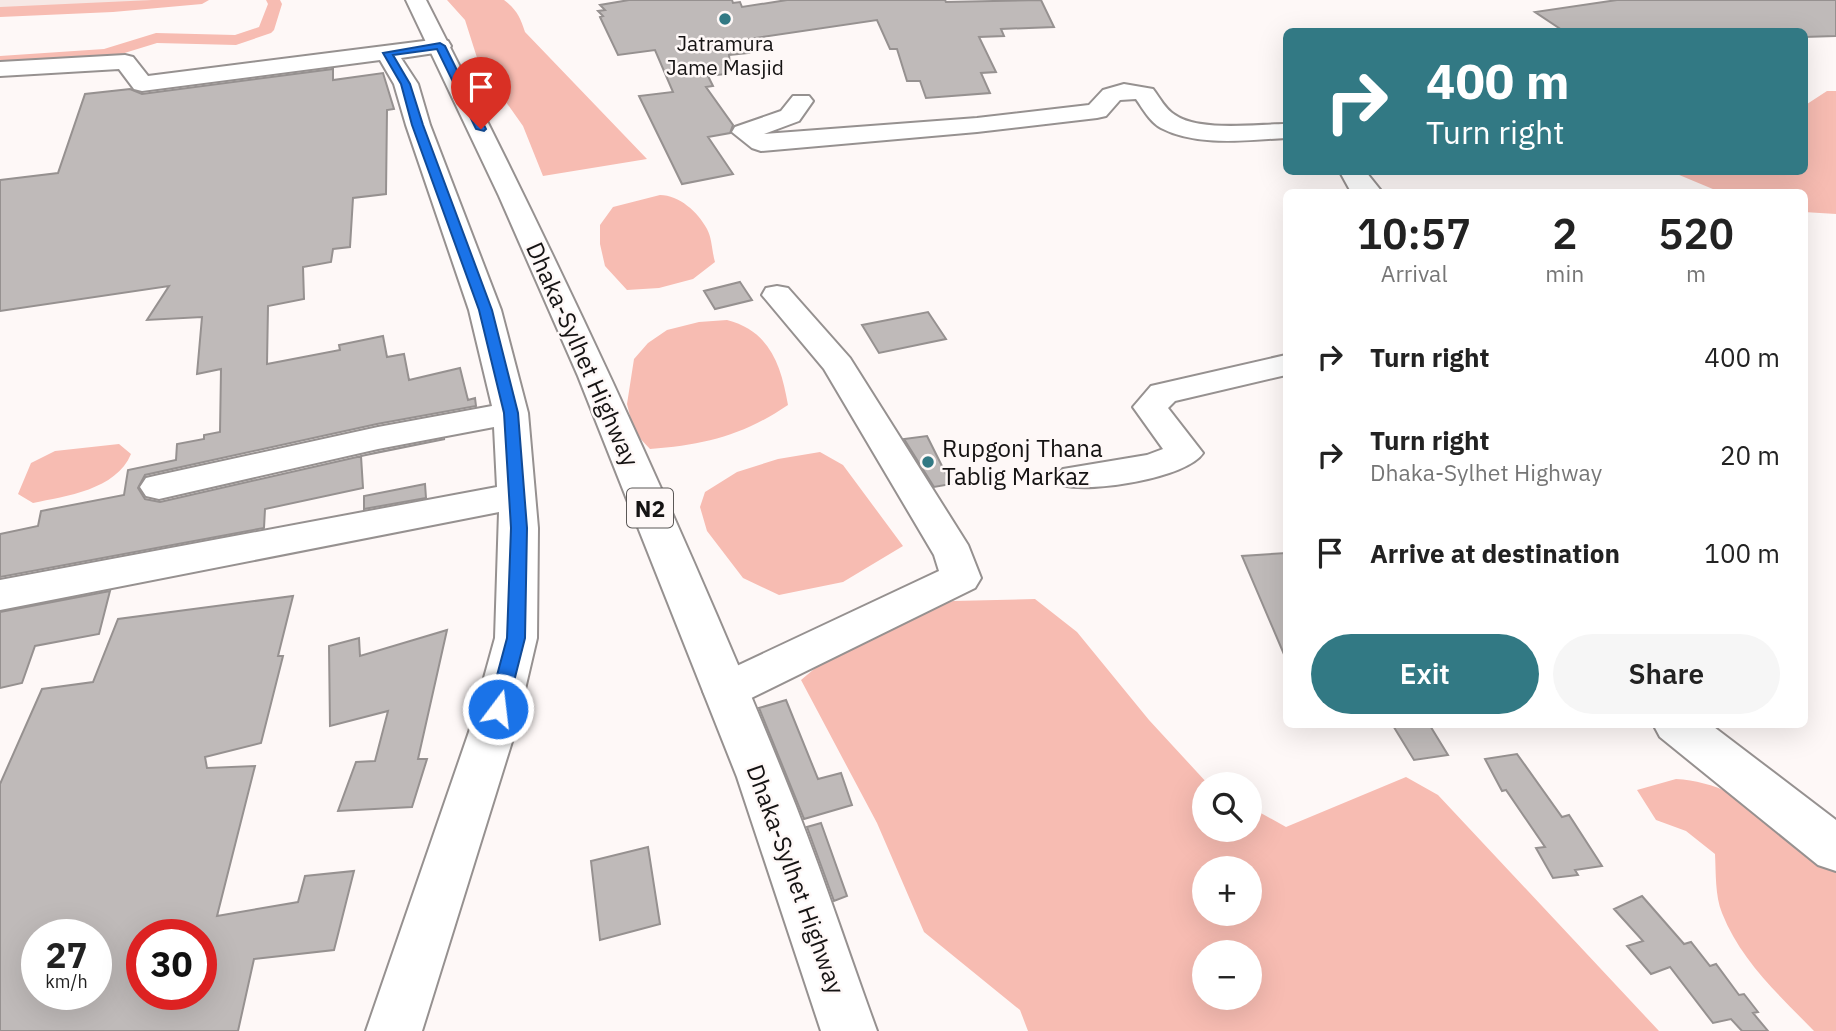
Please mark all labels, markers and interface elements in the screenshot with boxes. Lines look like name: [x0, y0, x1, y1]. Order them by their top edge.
marker: Jatramura Jame Masjid: [717, 11, 733, 27]
place label: Jatramura Jame Masjid: [666, 29, 784, 81]
text: 400 m: [1426, 49, 1570, 112]
icon: right: [1311, 56, 1402, 147]
pin: [451, 57, 511, 129]
icon: arrive: [462, 68, 500, 106]
text: Turn right: [1426, 111, 1564, 153]
text: 10:57: [1357, 206, 1471, 261]
text: 2: [1552, 206, 1577, 261]
text: 520: [1658, 206, 1734, 261]
street label: Dhaka-Sylhet Highway: [519, 237, 647, 471]
text: Arrival: [1381, 258, 1448, 288]
text: min: [1545, 258, 1584, 288]
text: m: [1686, 258, 1706, 288]
icon: right: [1311, 338, 1349, 376]
text: Turn right: [1370, 340, 1489, 374]
text: 400 m: [1704, 340, 1780, 374]
text: Turn right: [1370, 423, 1489, 457]
place label: Rupgonj Thana Tablig Markaz: [942, 432, 1103, 492]
icon: right: [1311, 436, 1349, 474]
text: 20 m: [1720, 438, 1780, 472]
marker: Rupgonj Thana Tablig Markaz: [920, 454, 936, 470]
text: Dhaka-Sylhet Highway: [1370, 457, 1602, 487]
road number: N2: [627, 488, 673, 528]
icon: arrive: [1311, 534, 1349, 572]
text: Arrive at destination: [1370, 536, 1620, 570]
text: 100 m: [1704, 536, 1780, 570]
button: Exit: [1311, 634, 1539, 714]
button: Share: [1553, 634, 1780, 714]
position arrow: [461, 672, 535, 746]
street label: Dhaka-Sylhet Highway: [740, 760, 852, 998]
map controls: [1192, 772, 1262, 1010]
button: search: [1192, 772, 1262, 842]
button: +: [1192, 856, 1262, 926]
speed limit sign: 30: [126, 919, 217, 1010]
text: 27: [45, 932, 88, 978]
button: −: [1192, 940, 1262, 1010]
text: km/h: [45, 970, 88, 993]

